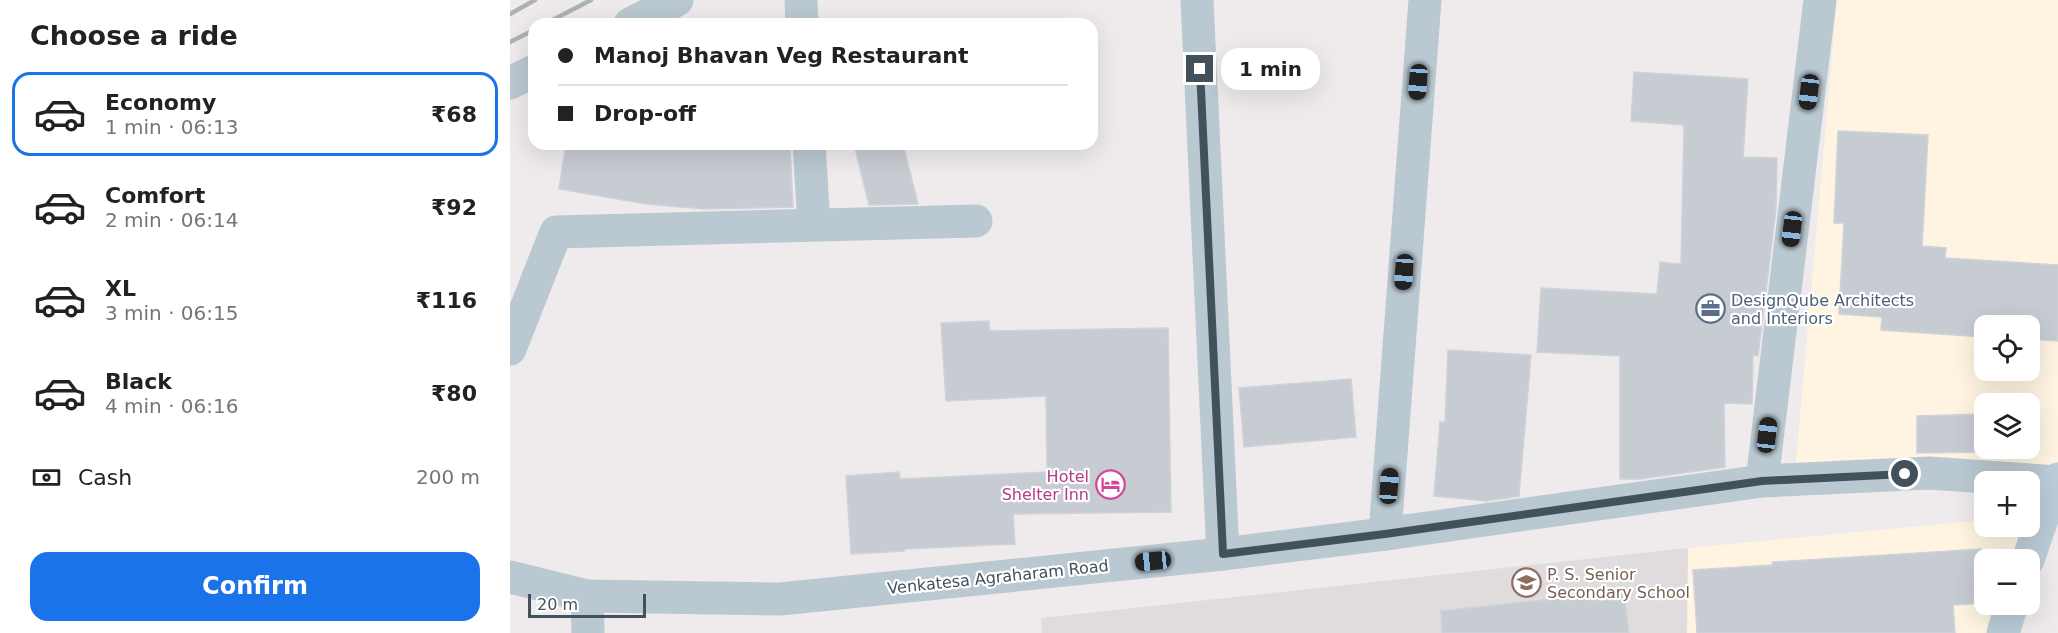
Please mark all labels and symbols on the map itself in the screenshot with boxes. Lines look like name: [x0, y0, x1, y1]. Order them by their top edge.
callout: 1 min: [1221, 48, 1320, 90]
route end: [1186, 55, 1213, 82]
car: [1408, 63, 1428, 101]
car: [1798, 73, 1820, 111]
car: [1781, 210, 1803, 248]
car: [1394, 253, 1414, 291]
place label: DesignQube Architects and Interiors: [1731, 291, 1914, 328]
office icon: DesignQube Architects and Interiors: [1694, 293, 1726, 325]
car: [1756, 416, 1778, 454]
route start: [1891, 460, 1918, 487]
place label: Hotel Shelter Inn: [1002, 467, 1089, 504]
car: [1379, 467, 1399, 505]
hotel icon: Hotel Shelter Inn: [1094, 469, 1126, 501]
car: [1134, 550, 1172, 572]
street label: Venkatesa Agraharam Road: [886, 556, 1110, 598]
place label: P. S. Senior Secondary School: [1547, 565, 1690, 602]
school or university icon: P. S. Senior Secondary School: [1510, 567, 1542, 599]
scale bar: [528, 591, 646, 618]

